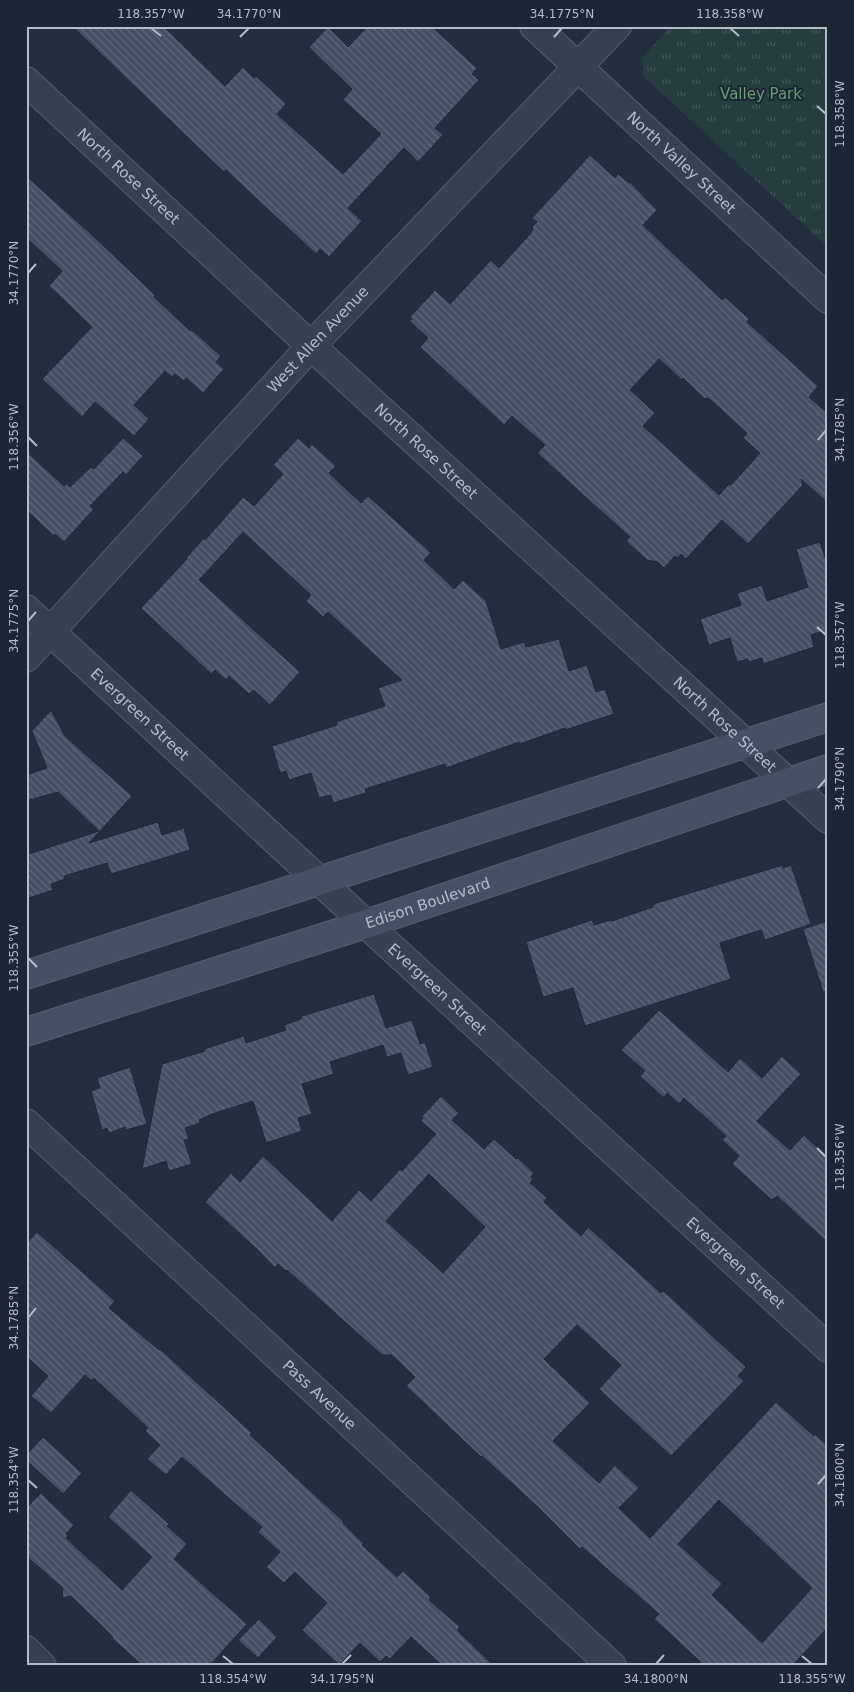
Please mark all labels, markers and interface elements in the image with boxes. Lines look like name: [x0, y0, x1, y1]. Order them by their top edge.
text: 118.357°W: [117, 7, 185, 21]
text: 34.1770°N: [217, 7, 281, 21]
text: 34.1775°N: [530, 7, 594, 21]
text: 118.358°W: [696, 7, 764, 21]
text: 118.358°W: [833, 80, 847, 148]
park label: Valley Park: [720, 85, 802, 103]
street label: North Valley Street: [623, 108, 740, 218]
street label: North Rose Street: [74, 124, 184, 228]
text: 34.1770°N: [7, 241, 21, 305]
street label: West Allen Avenue: [264, 283, 372, 397]
text: 34.1785°N: [833, 398, 847, 462]
street label: North Rose Street: [371, 400, 481, 503]
text: 118.356°W: [7, 403, 21, 471]
text: 34.1775°N: [7, 589, 21, 653]
text: 118.357°W: [833, 601, 847, 669]
street label: Evergreen Street: [87, 664, 193, 764]
street label: North Rose Street: [670, 673, 780, 776]
text: 34.1790°N: [833, 747, 847, 811]
street label: Edison Boulevard: [363, 874, 493, 933]
text: 118.355°W: [7, 924, 21, 992]
street label: Evergreen Street: [384, 940, 490, 1039]
text: 118.356°W: [833, 1123, 847, 1191]
street label: Evergreen Street: [683, 1213, 789, 1313]
text: 34.1785°N: [7, 1286, 21, 1350]
street label: Pass Avenue: [279, 1356, 360, 1433]
text: 34.1800°N: [833, 1443, 847, 1507]
text: 118.354°W: [7, 1446, 21, 1514]
text: 118.354°W: [199, 1672, 267, 1686]
text: 34.1795°N: [310, 1672, 374, 1686]
text: 34.1800°N: [624, 1672, 688, 1686]
text: 118.355°W: [778, 1672, 846, 1686]

